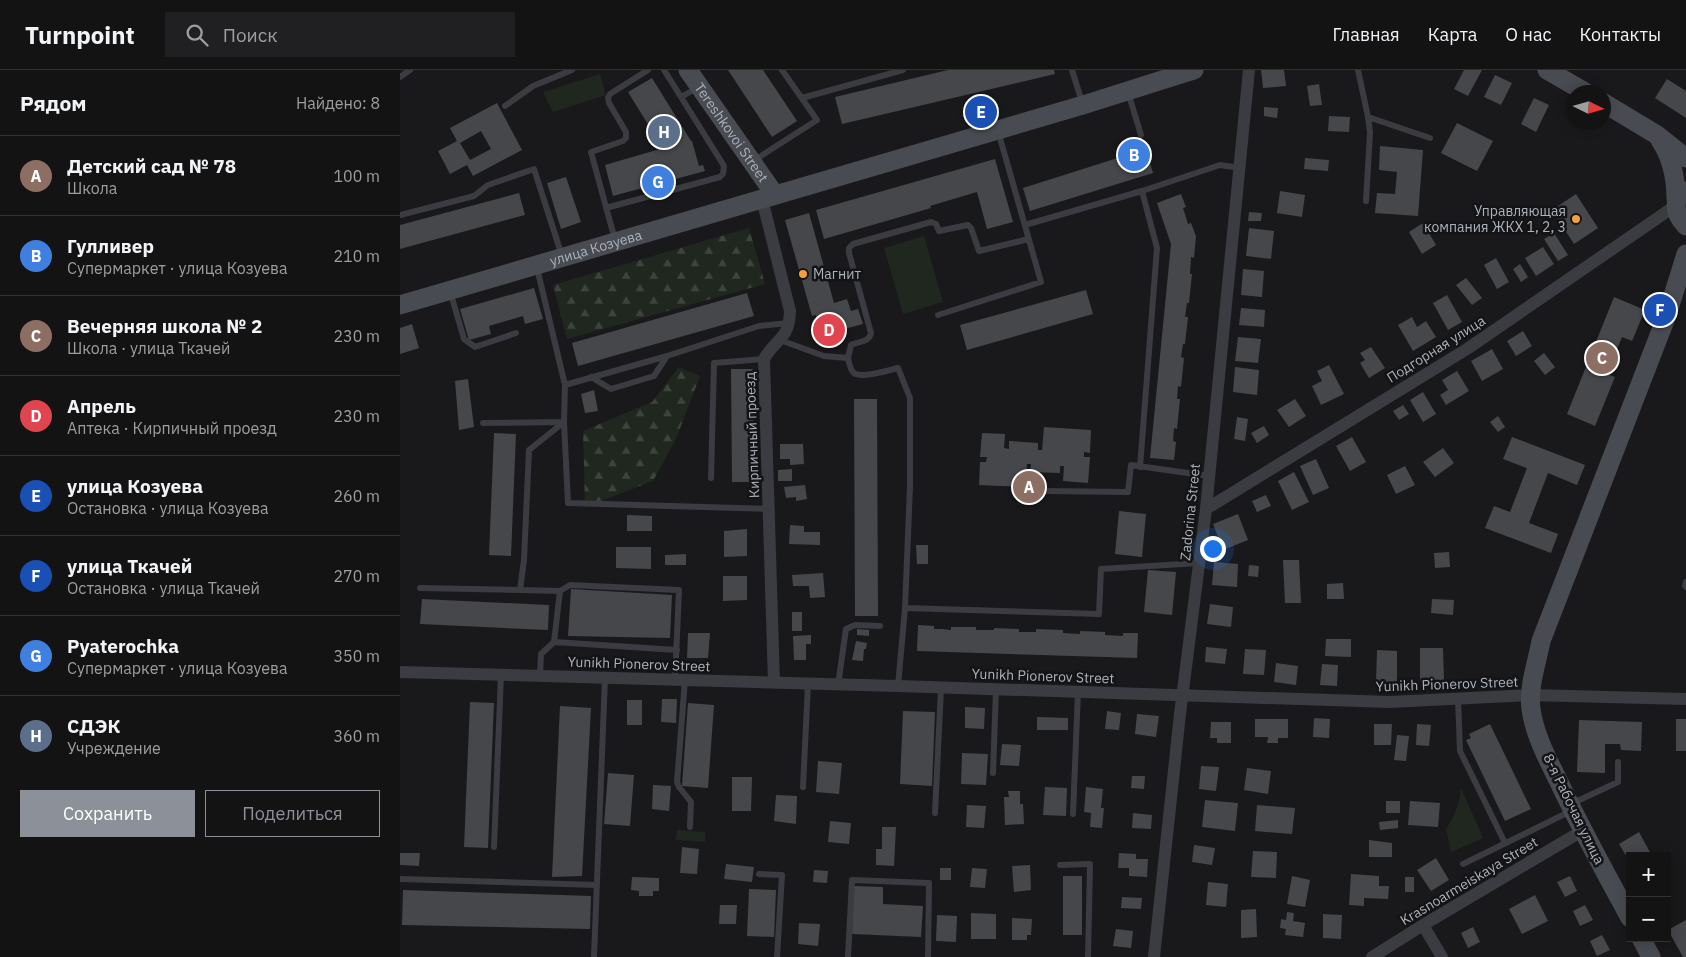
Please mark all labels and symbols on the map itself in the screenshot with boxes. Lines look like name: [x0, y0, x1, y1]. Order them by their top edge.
street label: Tereshkovoi Street: [691, 79, 772, 186]
north arrow: [1566, 85, 1611, 130]
pin: E: [965, 93, 997, 131]
pin: H: [648, 113, 680, 151]
pin: B: [1118, 136, 1150, 174]
pin: G: [642, 163, 674, 201]
place label: Управляющая компания ЖКХ 1, 2, 3: [1424, 202, 1566, 236]
marker: Управляющая компания ЖКХ 1, 2, 3: [1570, 213, 1582, 225]
street label: улица Козуева: [547, 225, 645, 270]
place label: Магнит: [813, 265, 861, 283]
marker: Магнит: [797, 268, 809, 280]
pin: F: [1644, 291, 1676, 329]
pin: D: [813, 311, 845, 349]
street label: Подгорная улица: [1383, 311, 1489, 387]
pin: C: [1586, 339, 1618, 377]
street label: Кирпичный проезд: [741, 372, 763, 498]
street label: Zadorina Street: [1176, 463, 1204, 561]
pin: A: [1013, 468, 1045, 506]
your location: [1200, 536, 1226, 562]
street label: Yunikh Pionerov Street: [567, 653, 711, 675]
street label: Yunikh Pionerov Street: [971, 665, 1115, 687]
street label: Yunikh Pionerov Street: [1375, 673, 1519, 695]
street label: 8-я Рабочая улица: [1539, 751, 1609, 868]
street label: Krasnoarmeiskaya Street: [1397, 833, 1541, 929]

